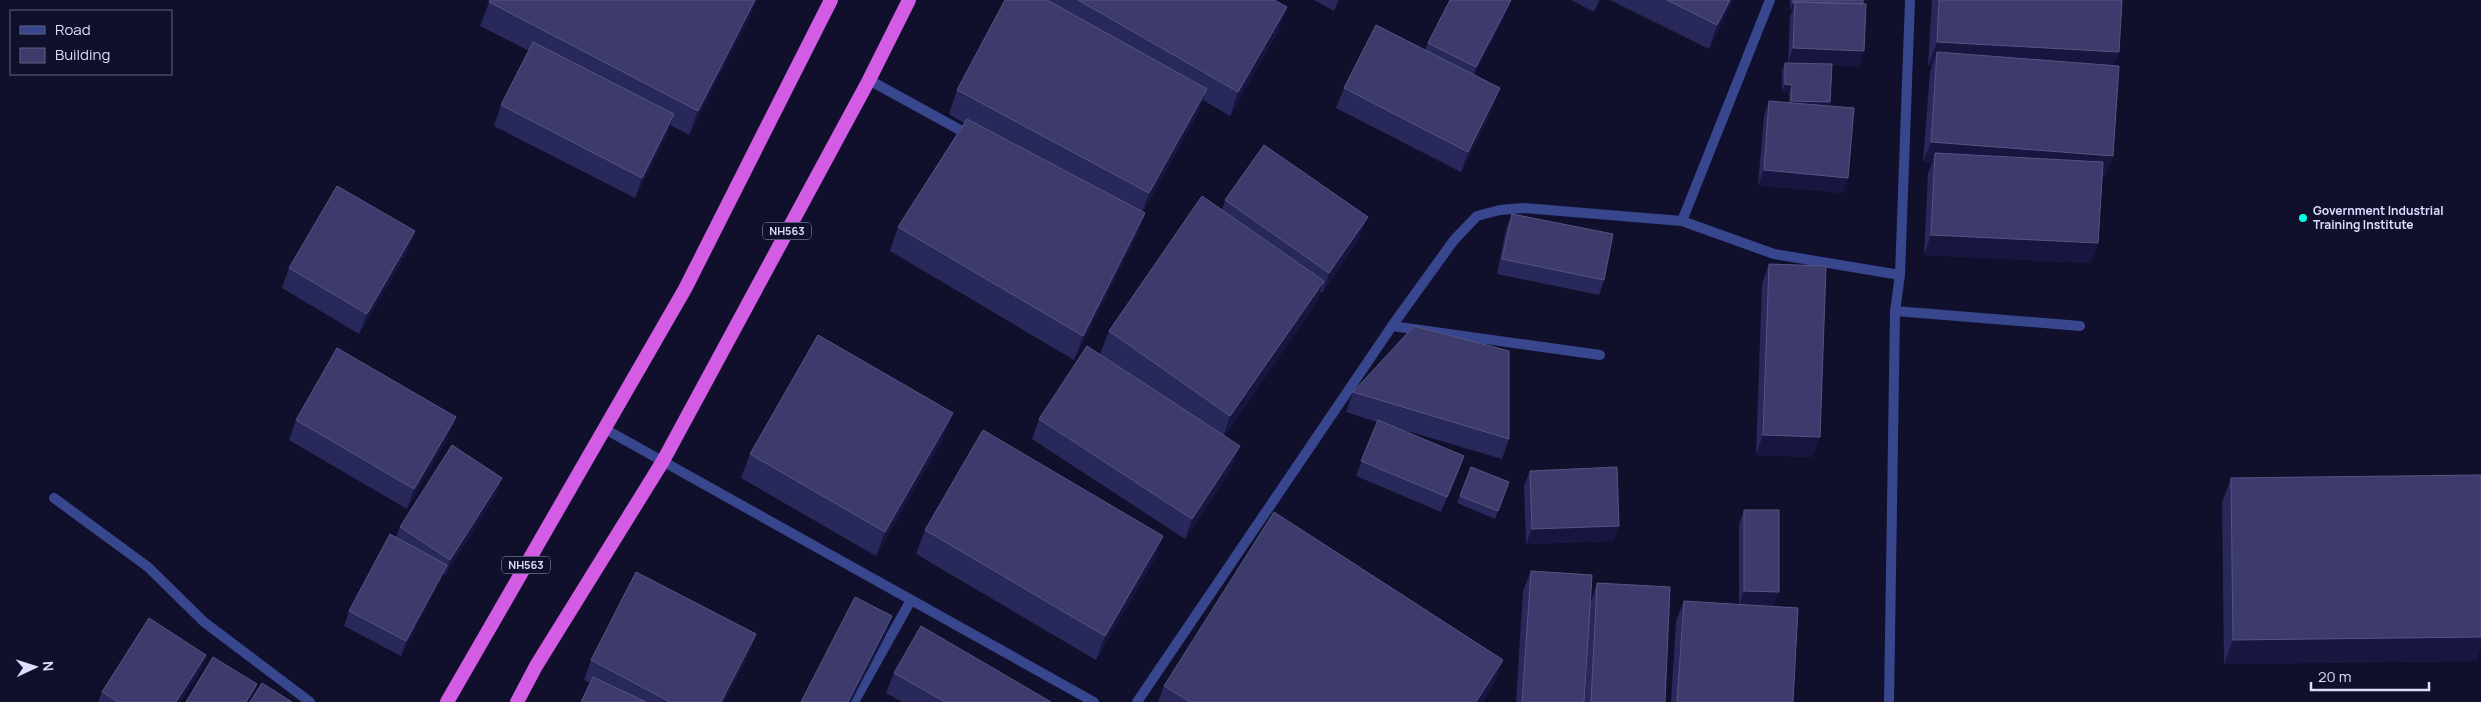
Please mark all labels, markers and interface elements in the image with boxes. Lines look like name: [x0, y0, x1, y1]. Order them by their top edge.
legend: [10, 10, 172, 75]
text: Road: [55, 19, 91, 40]
text: Building: [55, 44, 110, 65]
place label: Government Industrial Training Institute: [2313, 202, 2444, 233]
marker: Government Industrial Training Institute: [2297, 212, 2309, 224]
road number: NH563: [763, 222, 811, 240]
road number: NH563: [502, 556, 550, 574]
north arrow: [10, 642, 60, 692]
text: N: [39, 660, 58, 672]
scale bar: [2311, 660, 2428, 692]
text: 20 m: [2318, 666, 2351, 687]

